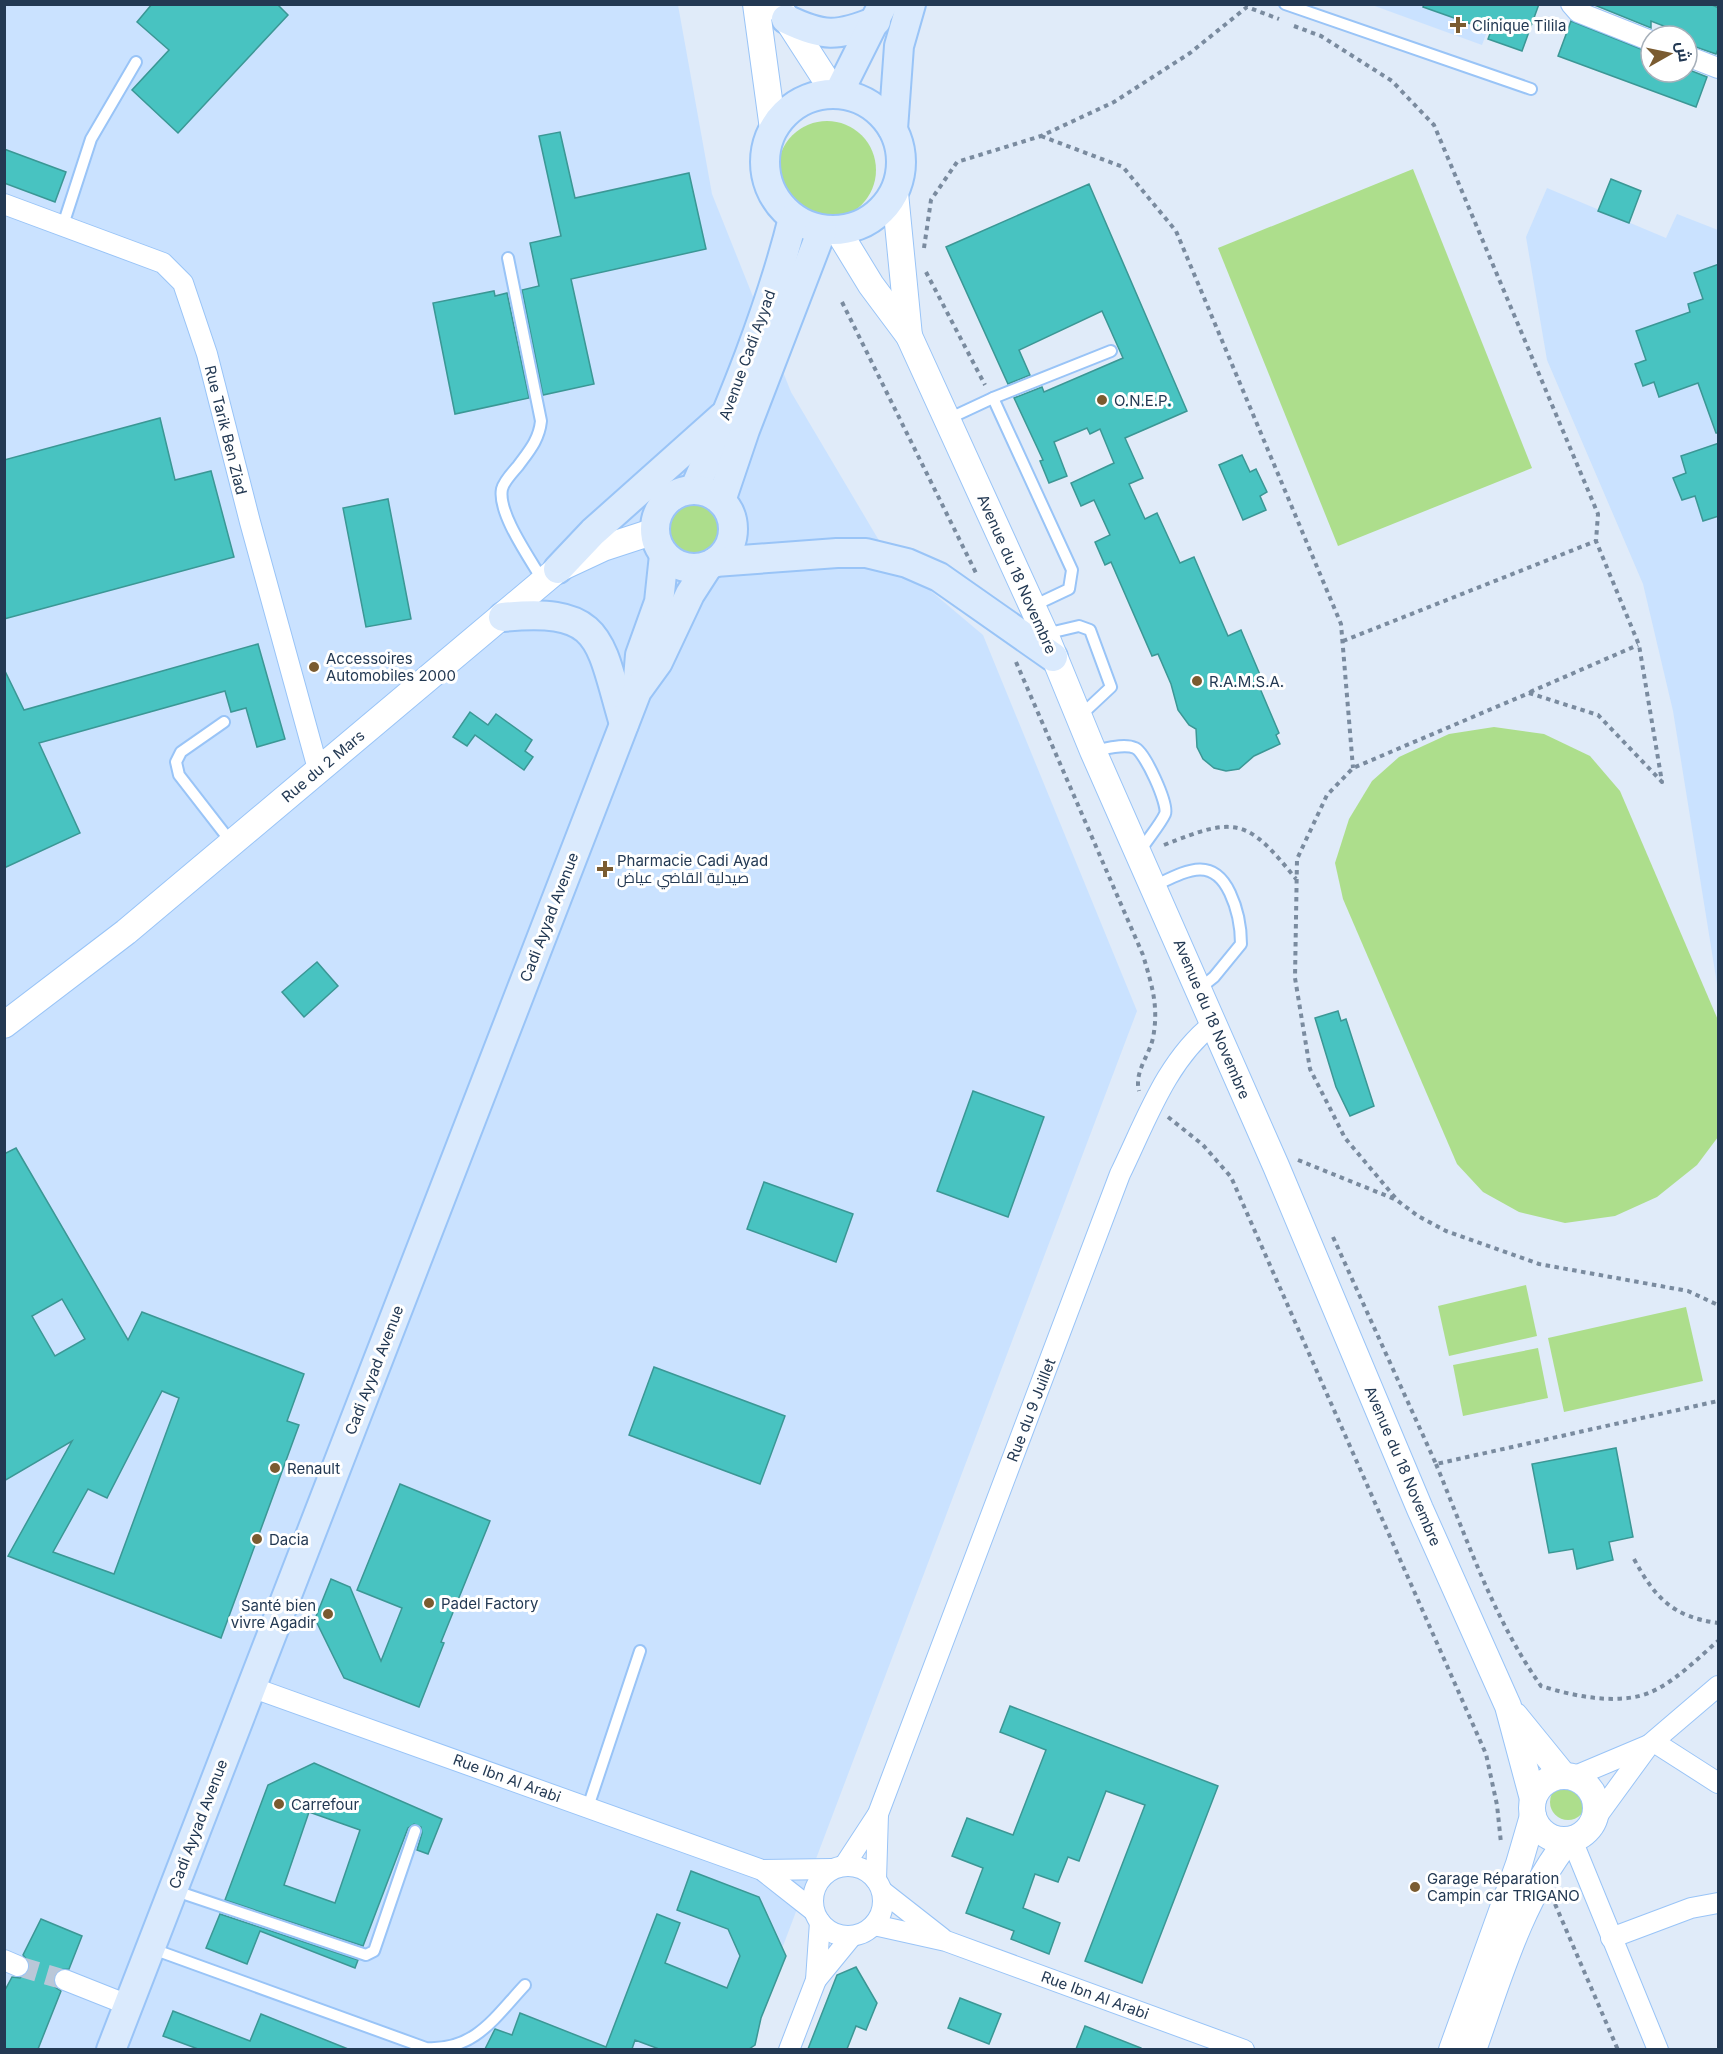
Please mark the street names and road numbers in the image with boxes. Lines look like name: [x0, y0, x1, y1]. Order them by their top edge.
street label: Avenue Cadi Ayyad: [715, 287, 779, 423]
street label: Rue Tarik Ben Ziad: [201, 363, 251, 497]
street label: Avenue du 18 Novembre: [973, 492, 1061, 656]
street label: Rue du 2 Mars: [278, 726, 368, 806]
street label: Cadi Ayyad Avenue: [516, 850, 582, 984]
street label: Avenue du 18 Novembre: [1170, 936, 1254, 1102]
street label: Cadi Ayyad Avenue: [341, 1303, 407, 1437]
street label: Rue du 9 Juillet: [1003, 1356, 1059, 1464]
street label: Avenue du 18 Novembre: [1361, 1383, 1445, 1549]
street label: Rue Ibn Al Arabi: [451, 1750, 563, 1806]
street label: Cadi Ayyad Avenue: [165, 1757, 231, 1891]
street label: Rue Ibn Al Arabi: [1039, 1967, 1151, 2023]

